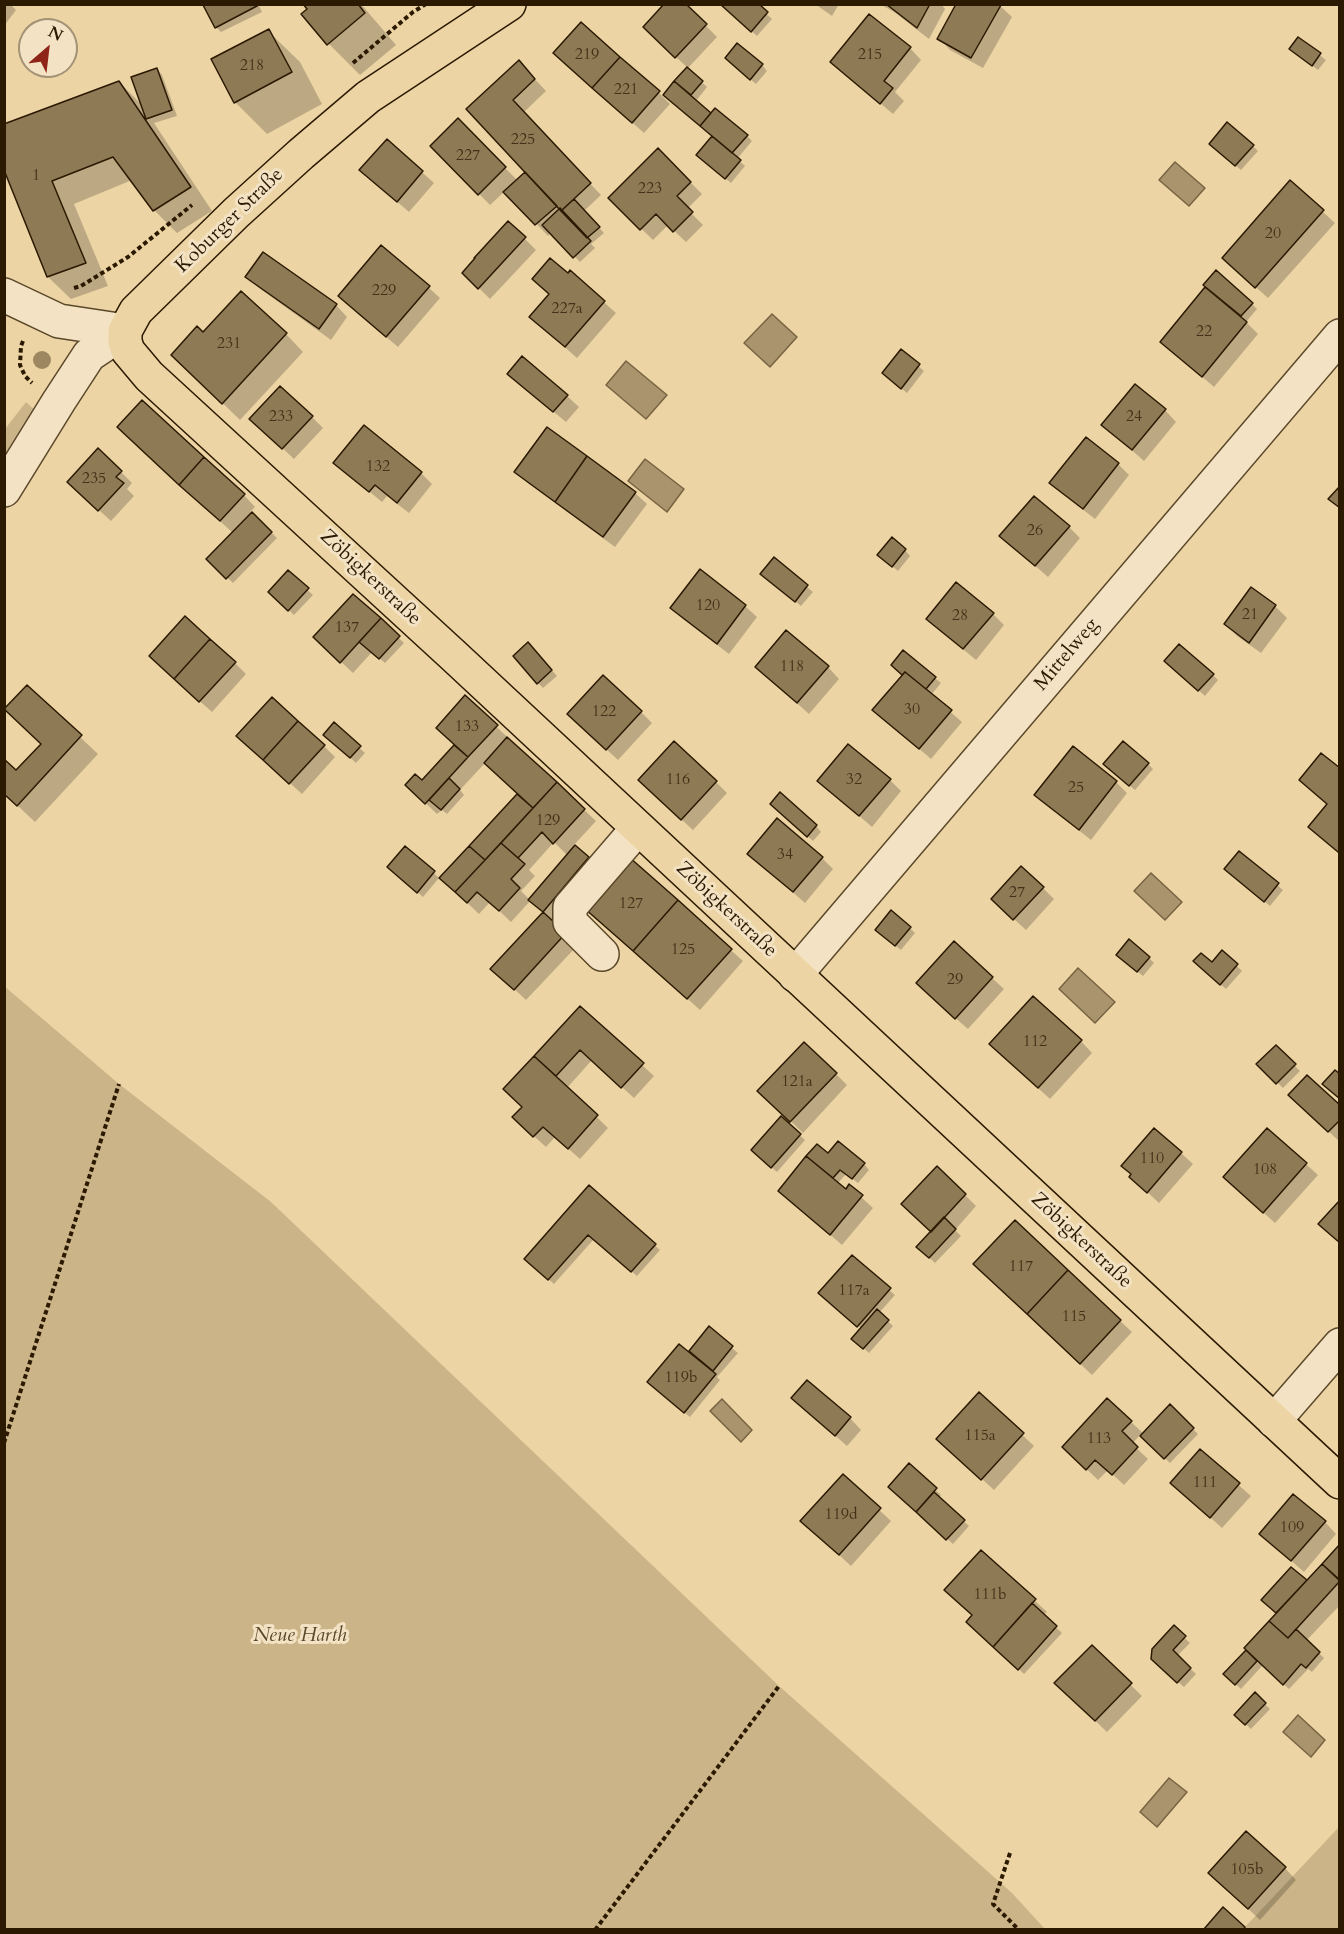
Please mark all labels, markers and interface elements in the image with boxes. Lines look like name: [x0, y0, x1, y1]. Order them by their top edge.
north arrow: [18, 18, 78, 78]
text: N: [44, 21, 67, 47]
house number: 219: [575, 45, 599, 65]
house number: 215: [858, 45, 882, 65]
house number: 218: [240, 56, 264, 76]
house number: 221: [614, 80, 638, 100]
house number: 225: [511, 130, 535, 150]
house number: 227: [456, 146, 480, 166]
street label: Koburger Straße: [171, 163, 289, 279]
house number: 1: [32, 166, 40, 186]
house number: 223: [638, 179, 662, 199]
house number: 20: [1265, 224, 1281, 244]
house number: 229: [372, 281, 396, 301]
house number: 227a: [551, 299, 583, 319]
house number: 22: [1196, 322, 1212, 342]
house number: 231: [217, 334, 241, 354]
house number: 233: [269, 407, 293, 427]
house number: 24: [1126, 407, 1142, 427]
house number: 132: [366, 457, 390, 477]
house number: 235: [82, 469, 106, 489]
house number: 26: [1027, 521, 1043, 541]
street label: Zöbigkerstraße: [314, 525, 426, 631]
house number: 120: [696, 596, 720, 616]
house number: 21: [1242, 605, 1258, 625]
house number: 28: [952, 606, 968, 626]
street label: Mittelweg: [1030, 614, 1104, 696]
house number: 137: [335, 618, 359, 638]
house number: 118: [780, 657, 804, 677]
house number: 30: [904, 700, 920, 720]
house number: 122: [592, 702, 616, 722]
house number: 133: [455, 717, 479, 737]
house number: 116: [666, 770, 690, 790]
house number: 32: [846, 770, 862, 790]
house number: 25: [1068, 778, 1084, 798]
house number: 129: [536, 811, 560, 831]
house number: 34: [777, 845, 793, 865]
street label: Zöbigkerstraße: [670, 857, 782, 963]
house number: 27: [1009, 883, 1025, 903]
house number: 127: [619, 894, 643, 914]
house number: 125: [671, 940, 695, 960]
house number: 29: [947, 970, 963, 990]
house number: 112: [1023, 1032, 1047, 1052]
house number: 121a: [781, 1072, 813, 1092]
house number: 110: [1140, 1149, 1164, 1169]
house number: 108: [1253, 1160, 1277, 1180]
street label: Zöbigkerstraße: [1025, 1188, 1137, 1294]
house number: 117: [1009, 1257, 1033, 1277]
house number: 117a: [838, 1281, 870, 1301]
house number: 115: [1062, 1307, 1086, 1327]
house number: 119b: [664, 1368, 698, 1388]
house number: 115a: [964, 1426, 996, 1446]
house number: 113: [1087, 1429, 1111, 1449]
house number: 111: [1193, 1473, 1217, 1493]
house number: 119d: [824, 1505, 858, 1525]
house number: 109: [1280, 1518, 1304, 1538]
house number: 111b: [973, 1585, 1007, 1605]
park label: Neue Harth: [253, 1624, 347, 1648]
house number: 105b: [1230, 1860, 1264, 1880]

